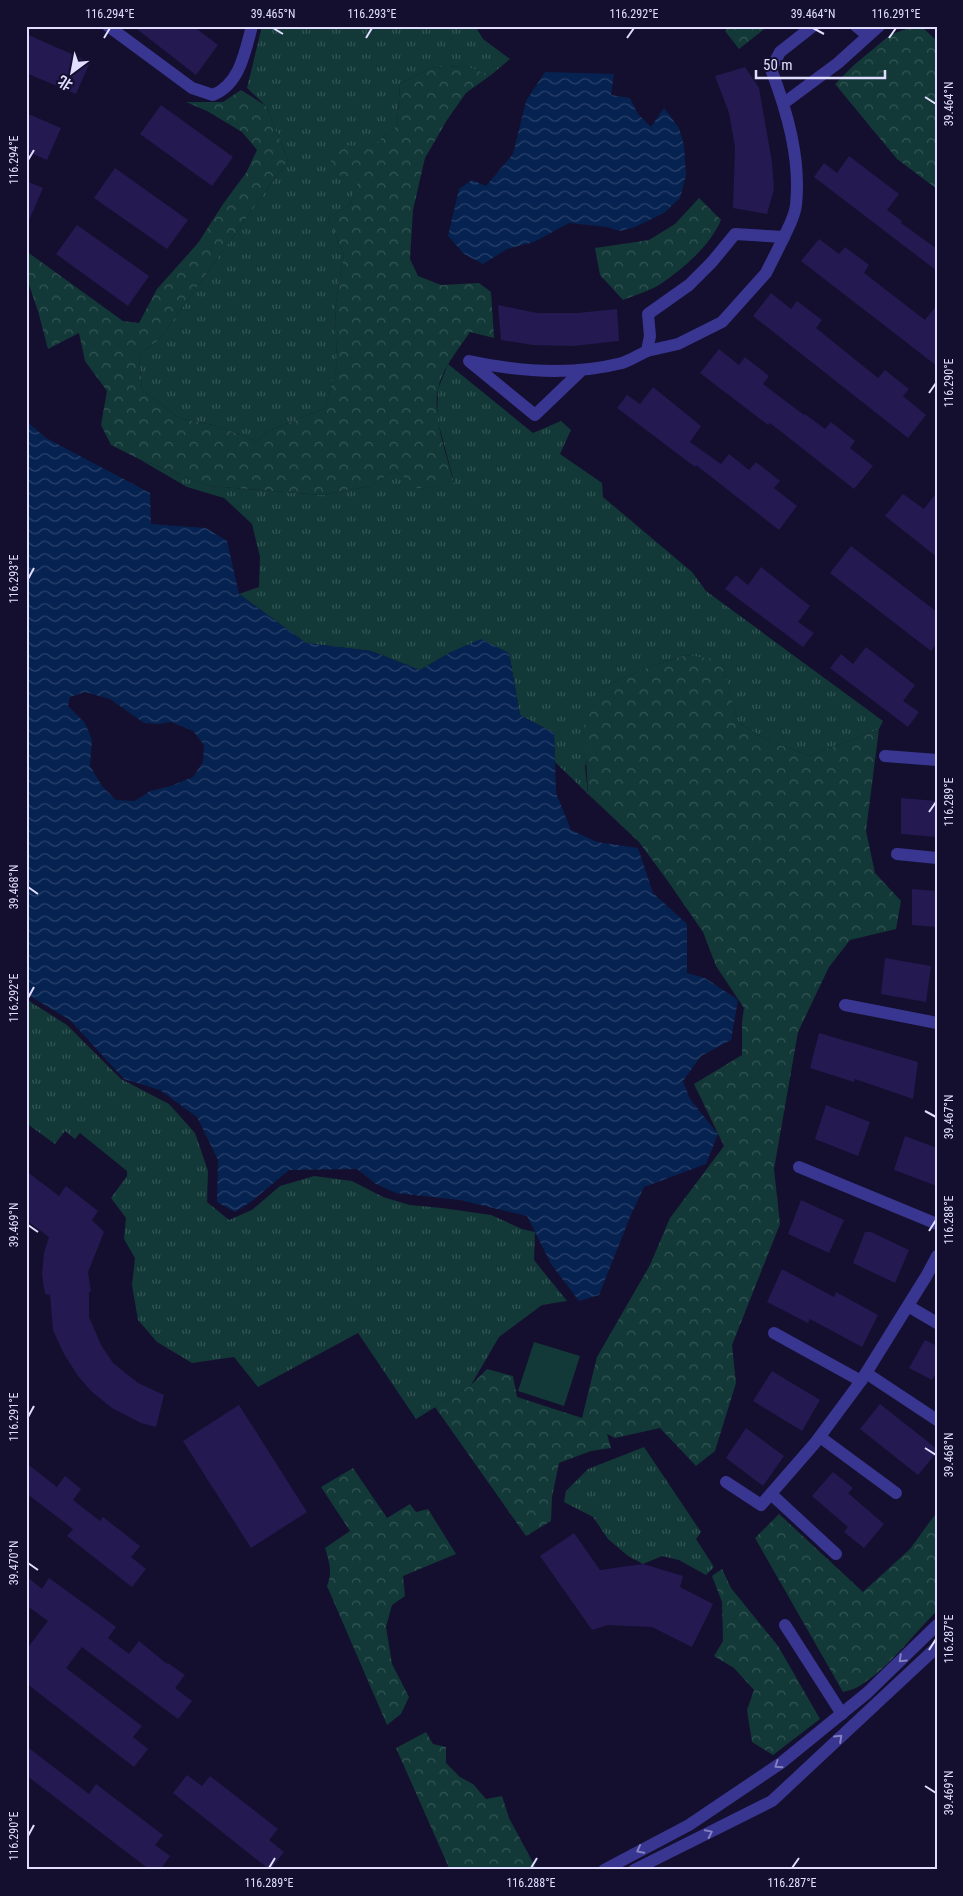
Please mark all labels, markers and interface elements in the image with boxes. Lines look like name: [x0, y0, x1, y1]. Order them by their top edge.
text: 116.294°E: [85, 7, 135, 21]
text: 39.465°N: [251, 7, 295, 21]
text: 116.293°E: [347, 7, 397, 21]
text: 116.292°E: [609, 7, 659, 21]
text: 39.464°N: [791, 7, 835, 21]
text: 116.291°E: [871, 7, 921, 21]
north arrow: [48, 48, 98, 98]
scale bar: [756, 48, 884, 80]
text: 50 m: [763, 56, 793, 74]
text: 北: [55, 73, 75, 94]
text: 39.464°N: [942, 82, 956, 126]
text: 116.294°E: [7, 135, 21, 185]
text: 116.290°E: [942, 358, 956, 408]
text: 116.293°E: [7, 554, 21, 604]
text: 116.289°E: [942, 777, 956, 827]
text: 39.468°N: [7, 865, 21, 909]
text: 116.292°E: [7, 973, 21, 1023]
text: 39.467°N: [942, 1095, 956, 1139]
text: 116.288°E: [942, 1195, 956, 1245]
text: 39.469°N: [7, 1203, 21, 1247]
text: 116.291°E: [7, 1392, 21, 1442]
text: 39.468°N: [942, 1433, 956, 1477]
text: 39.470°N: [7, 1541, 21, 1585]
text: 116.287°E: [942, 1614, 956, 1664]
one-way arrow: [899, 1654, 908, 1663]
one-way arrow: [834, 1735, 843, 1744]
one-way arrow: [774, 1759, 784, 1768]
text: 39.469°N: [942, 1771, 956, 1815]
text: 116.290°E: [7, 1811, 21, 1861]
one-way arrow: [704, 1828, 713, 1839]
one-way arrow: [637, 1844, 646, 1854]
text: 116.289°E: [244, 1876, 294, 1890]
text: 116.288°E: [506, 1876, 556, 1890]
text: 116.287°E: [767, 1876, 817, 1890]

